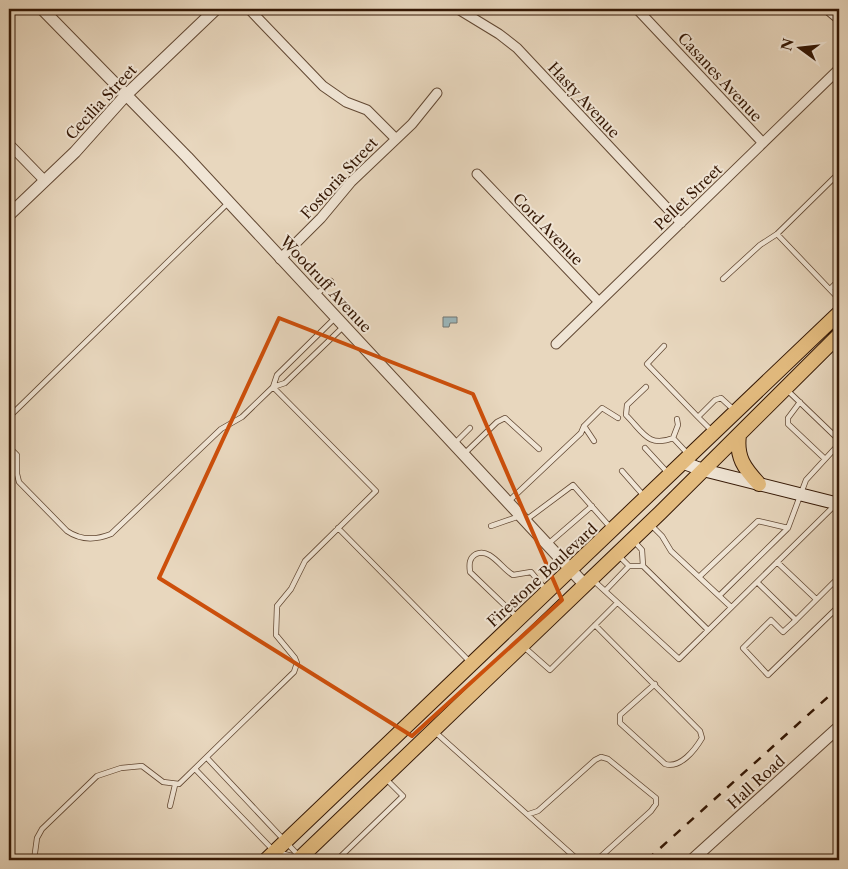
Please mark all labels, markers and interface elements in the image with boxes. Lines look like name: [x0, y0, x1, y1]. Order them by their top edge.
north arrow: [776, 22, 826, 72]
street label: Casanes Avenue: [674, 28, 766, 126]
text: N: [777, 36, 798, 53]
street label: Hasty Avenue: [544, 58, 624, 142]
street label: Cecilia Street: [61, 60, 141, 143]
street label: Fostoria Street: [296, 133, 382, 223]
street label: Pellet Street: [650, 159, 726, 234]
street label: Cord Avenue: [509, 189, 587, 269]
street label: Woodruff Avenue: [276, 231, 376, 336]
street label: Firestone Boulevard: [483, 519, 601, 631]
street label: Hall Road: [723, 751, 789, 813]

